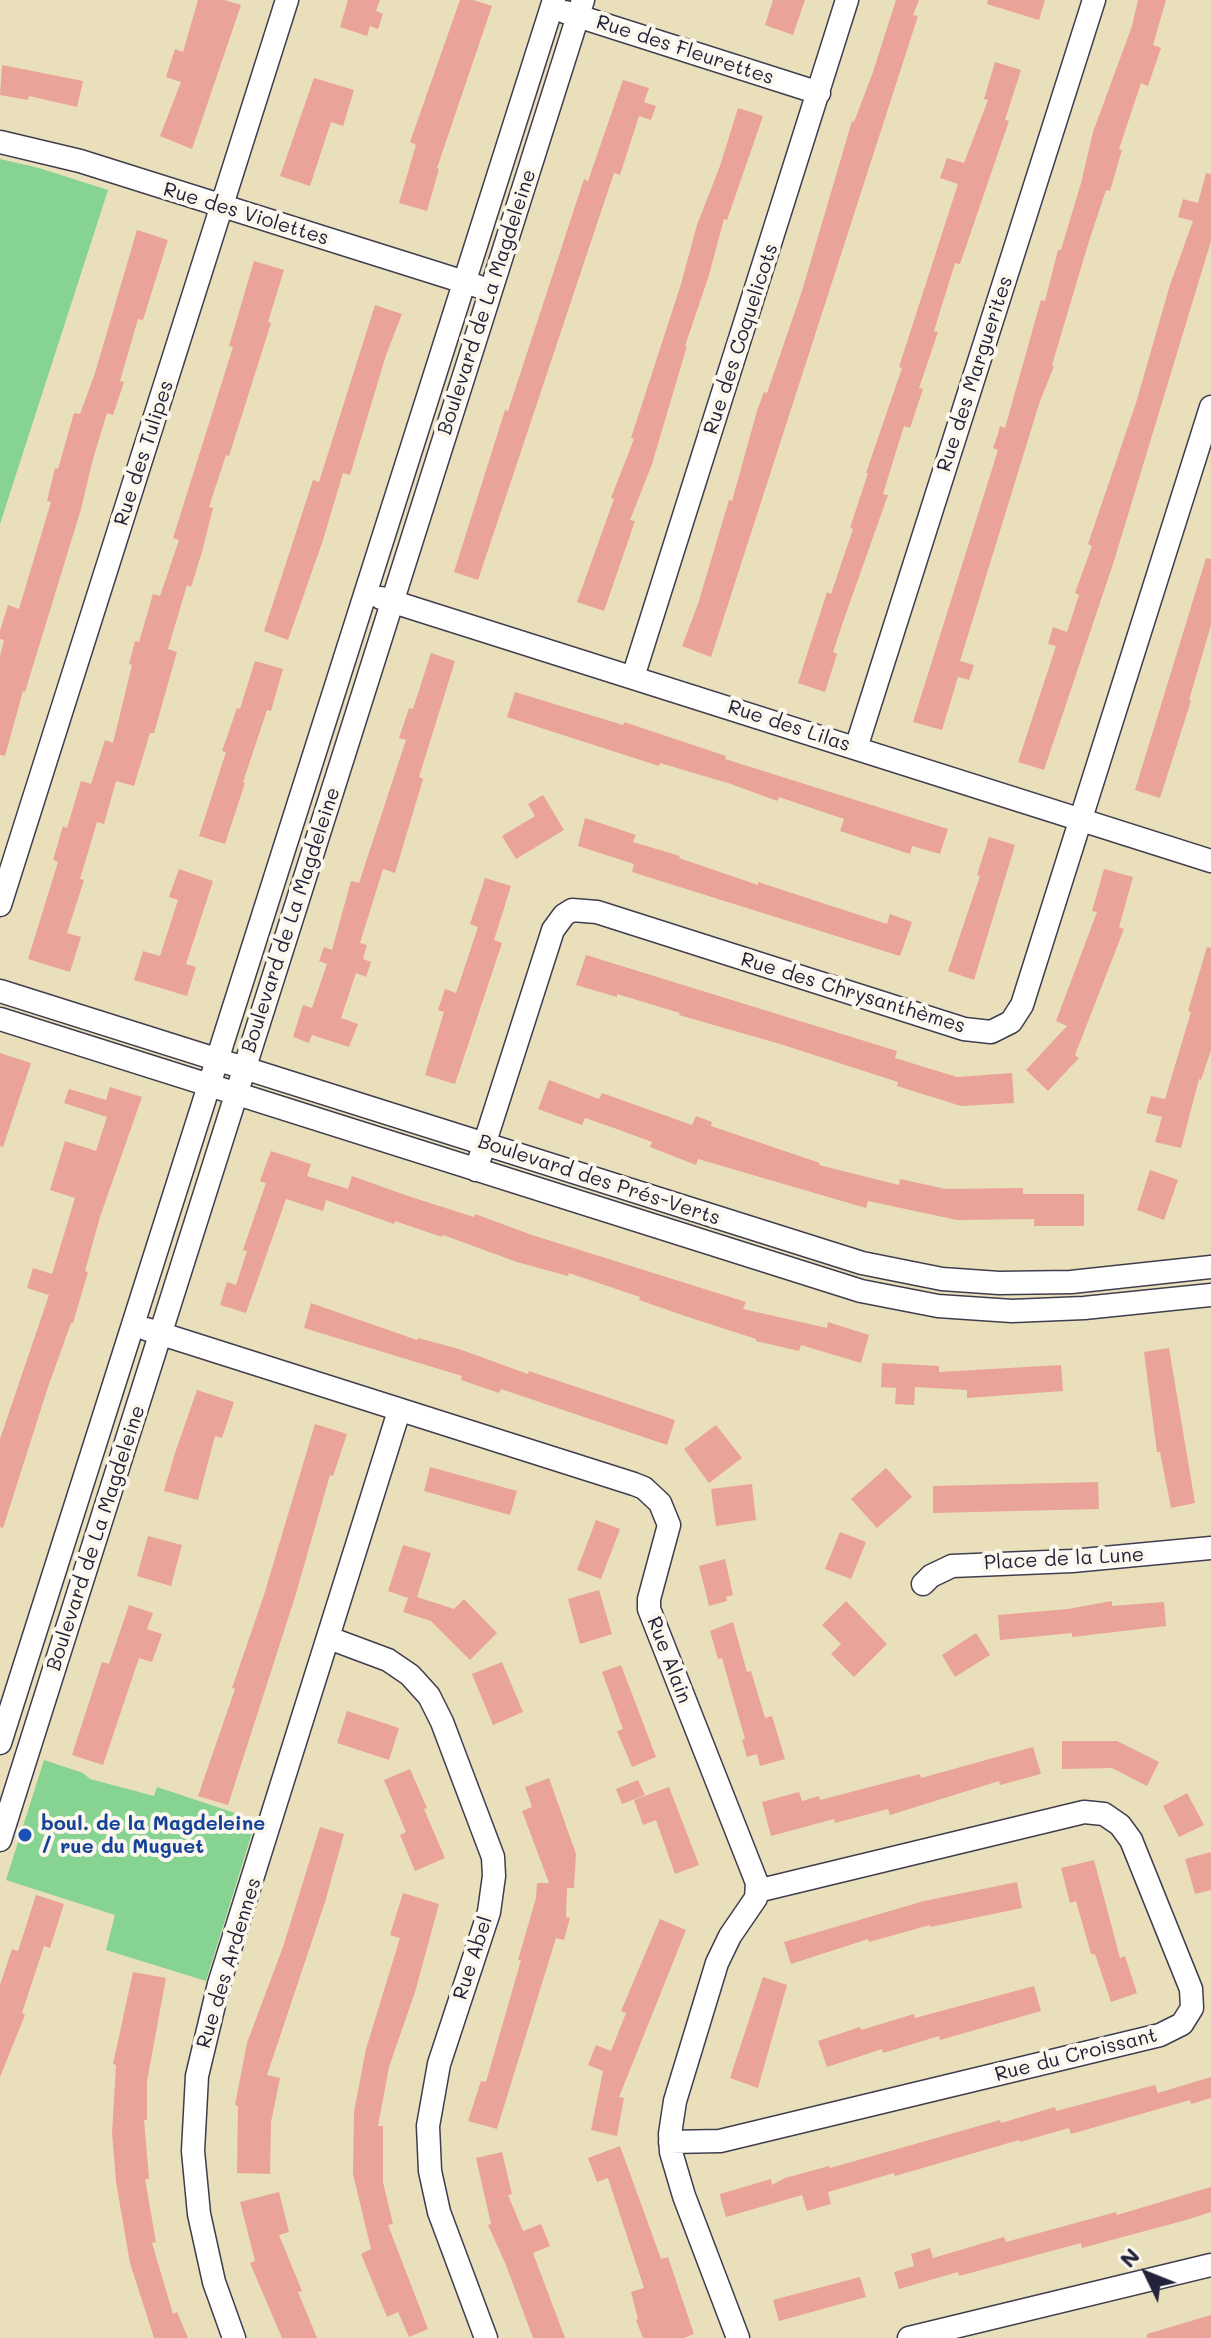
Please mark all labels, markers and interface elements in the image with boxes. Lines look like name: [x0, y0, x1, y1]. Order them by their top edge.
street label: Rue des Fleurettes: [593, 10, 777, 90]
street label: Boulevard de La Magdeleine: [433, 166, 541, 438]
street label: Rue des Violettes: [160, 177, 332, 251]
street label: Rue des Coquelicots: [699, 241, 783, 437]
street label: Rue des Marguerites: [932, 273, 1018, 475]
street label: Rue des Tulipes: [109, 377, 179, 529]
street label: Rue des Lilas: [725, 695, 853, 757]
street label: Boulevard de La Magdeleine: [237, 784, 345, 1056]
street label: Rue des Chrysanthèmes: [738, 947, 968, 1039]
street label: Boulevard des Prés-Verts: [475, 1130, 723, 1230]
street label: Boulevard de La Magdeleine: [42, 1402, 150, 1674]
street label: Place de la Lune: [983, 1543, 1145, 1575]
street label: Rue Alain: [641, 1613, 697, 1707]
place label: boul. de la Magdeleine / rue du Muguet: [41, 1812, 265, 1859]
marker: boul. de la Magdeleine / rue du Muguet: [16, 1826, 34, 1844]
street label: Rue des Ardennes: [192, 1875, 266, 2051]
street label: Rue Abel: [448, 1913, 498, 2003]
street label: Rue du Croissant: [992, 2023, 1160, 2087]
north arrow: [1107, 2234, 1187, 2314]
text: N: [1113, 2241, 1145, 2273]

